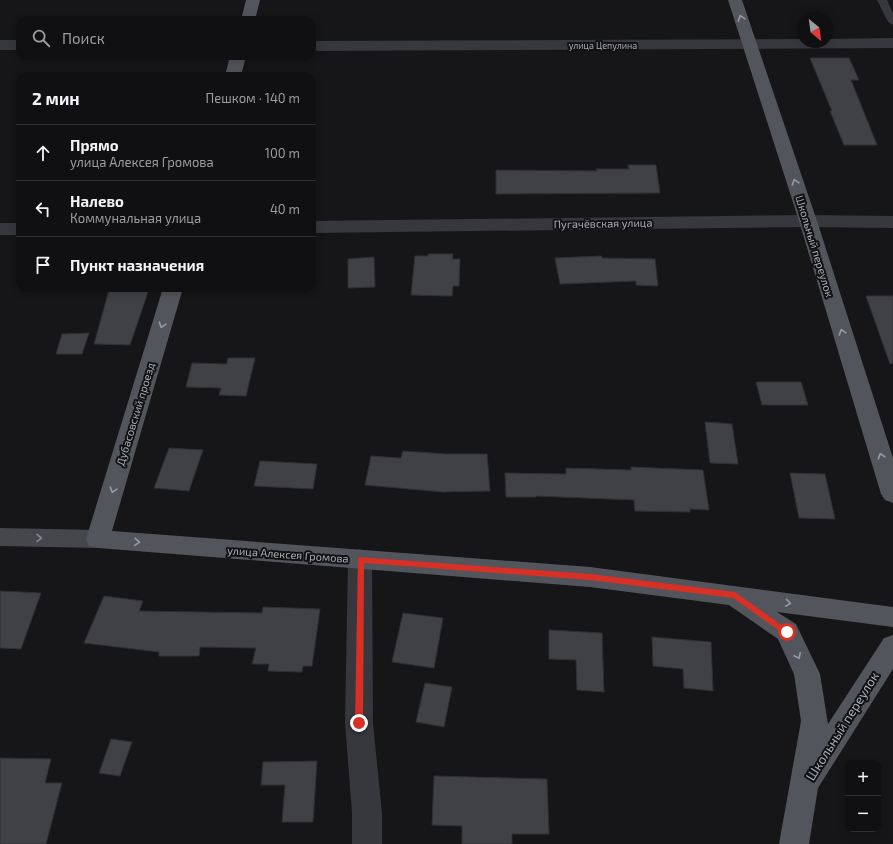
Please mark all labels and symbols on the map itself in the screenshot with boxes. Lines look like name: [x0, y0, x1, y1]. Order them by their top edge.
north arrow: [797, 12, 833, 48]
one-way arrow: [737, 15, 746, 22]
street label: улица Цепулина: [569, 40, 637, 52]
one-way arrow: [791, 178, 800, 185]
street label: Школьный переулок: [792, 194, 837, 299]
street label: Пугачёвская улица: [554, 216, 653, 231]
one-way arrow: [158, 322, 167, 329]
one-way arrow: [838, 329, 847, 336]
street label: Дубасовский проезд: [113, 360, 158, 467]
one-way arrow: [877, 453, 886, 460]
one-way arrow: [109, 487, 118, 494]
one-way arrow: [36, 534, 42, 542]
one-way arrow: [134, 538, 140, 547]
street label: улица Алексея Громова: [227, 543, 349, 566]
one-way arrow: [784, 598, 791, 607]
route start: [778, 623, 796, 641]
one-way arrow: [793, 651, 801, 659]
street label: Школьный переулок: [802, 669, 882, 783]
route end: [350, 714, 368, 732]

